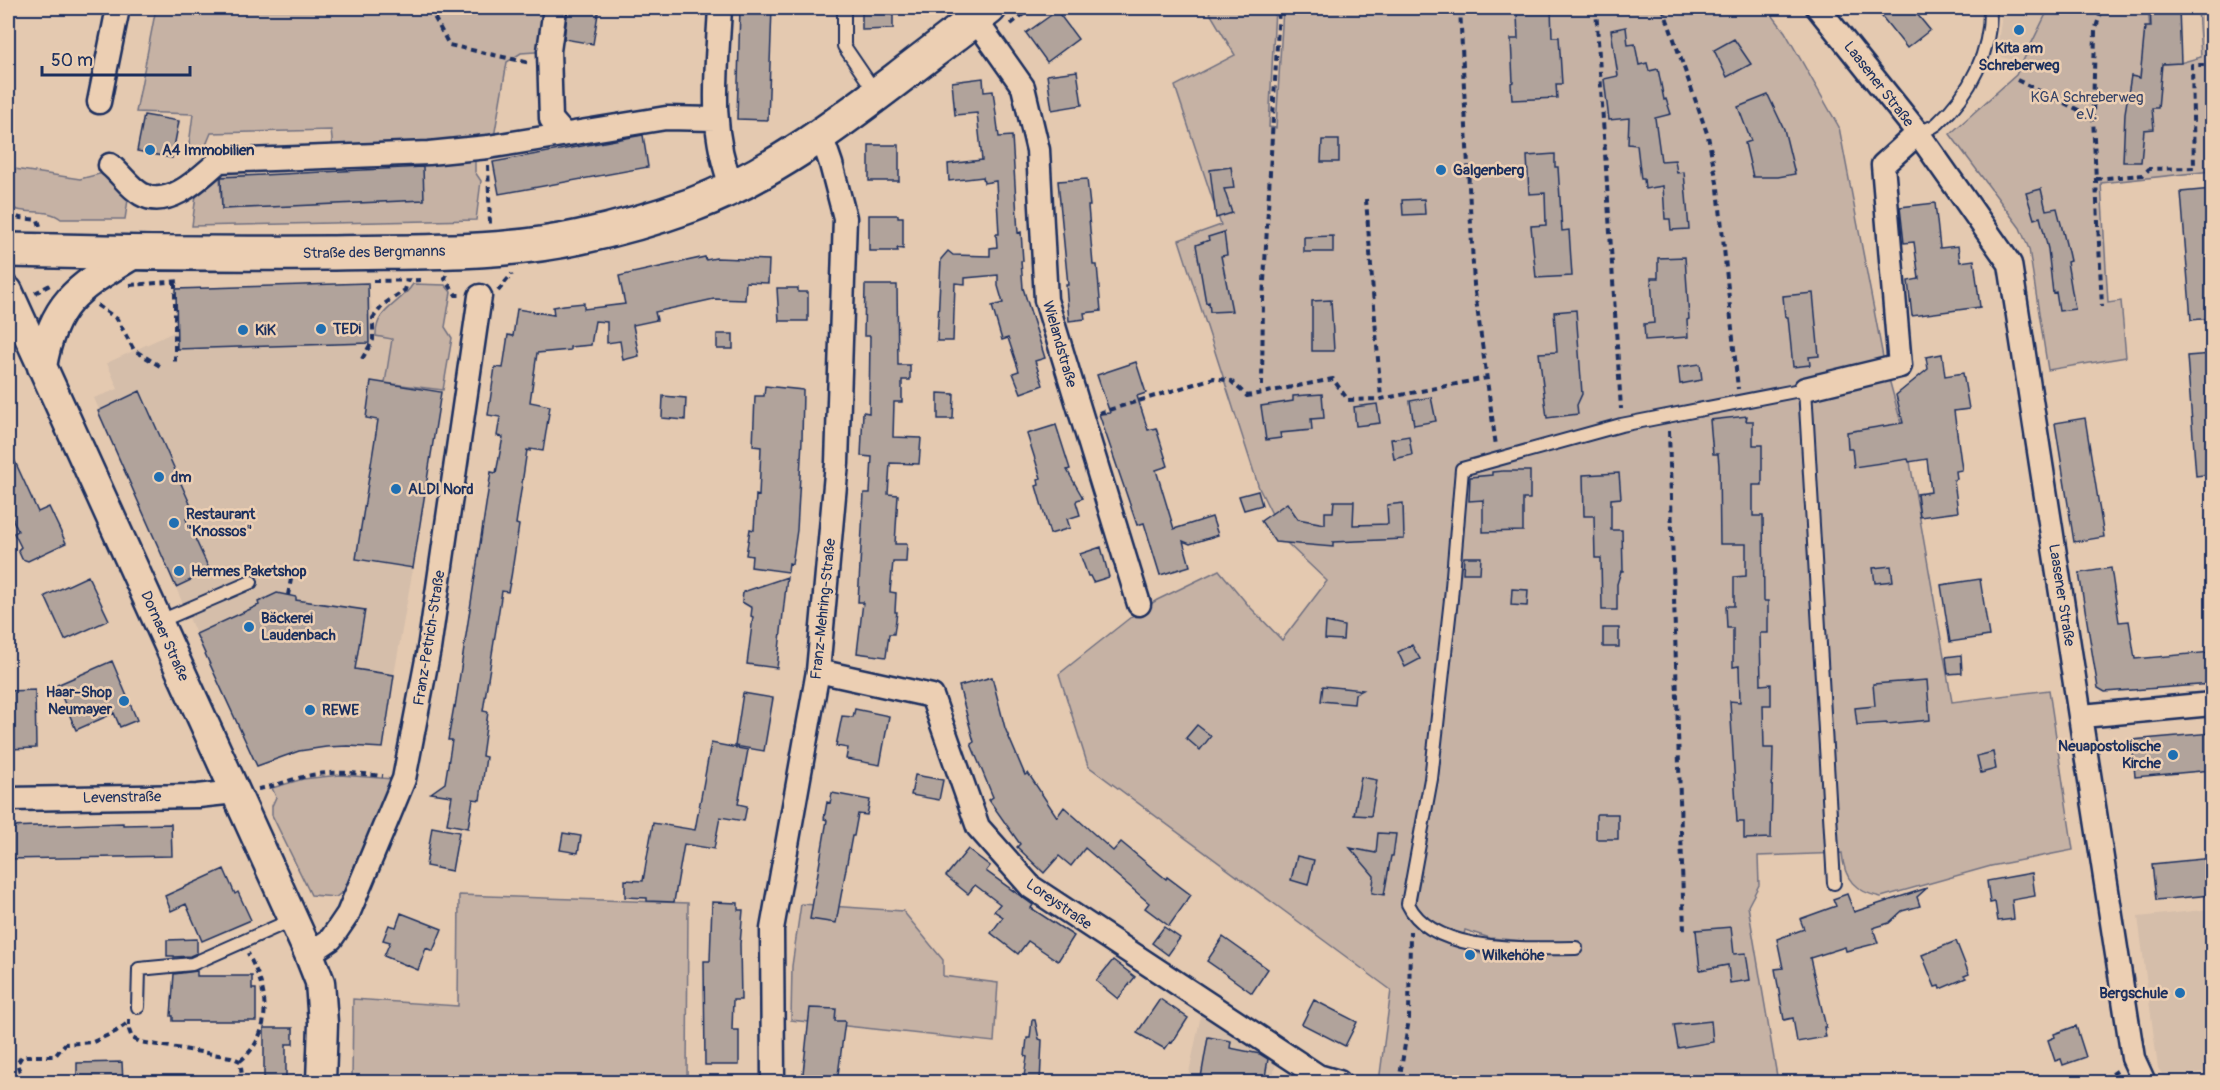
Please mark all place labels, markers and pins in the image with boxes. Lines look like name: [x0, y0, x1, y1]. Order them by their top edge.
marker: Kita am Schreberweg: [2012, 23, 2026, 37]
place label: Kita am Schreberweg: [1978, 39, 2060, 75]
place label: A4 Immobilien: [162, 141, 255, 160]
marker: A4 Immobilien: [143, 143, 157, 157]
place label: Galgenberg: [1453, 161, 1525, 180]
marker: Galgenberg: [1434, 163, 1448, 177]
place label: TEDi: [332, 320, 362, 339]
place label: KiK: [255, 321, 276, 340]
marker: TEDi: [314, 322, 328, 336]
marker: KiK: [236, 323, 250, 337]
place label: dm: [171, 468, 192, 487]
marker: dm: [152, 470, 166, 484]
place label: ALDI Nord: [408, 480, 474, 499]
marker: ALDI Nord: [389, 482, 403, 496]
place label: Restaurant "Knossos": [186, 505, 256, 541]
marker: Restaurant "Knossos": [167, 516, 181, 530]
place label: Hermes Paketshop: [191, 562, 307, 581]
marker: Hermes Paketshop: [172, 564, 186, 578]
place label: Bäckerei Laudenbach: [261, 609, 336, 645]
marker: Bäckerei Laudenbach: [242, 620, 256, 634]
place label: Haar-Shop Neumayer: [46, 683, 113, 719]
marker: Haar-Shop Neumayer: [117, 694, 131, 708]
place label: REWE: [322, 701, 359, 720]
marker: REWE: [303, 703, 317, 717]
place label: Neuapostolische Kirche: [2058, 737, 2162, 773]
marker: Neuapostolische Kirche: [2166, 748, 2180, 762]
place label: Wilkehöhe: [1482, 946, 1545, 965]
marker: Wilkehöhe: [1463, 948, 1477, 962]
place label: Bergschule: [2099, 984, 2169, 1003]
marker: Bergschule: [2173, 986, 2187, 1000]

